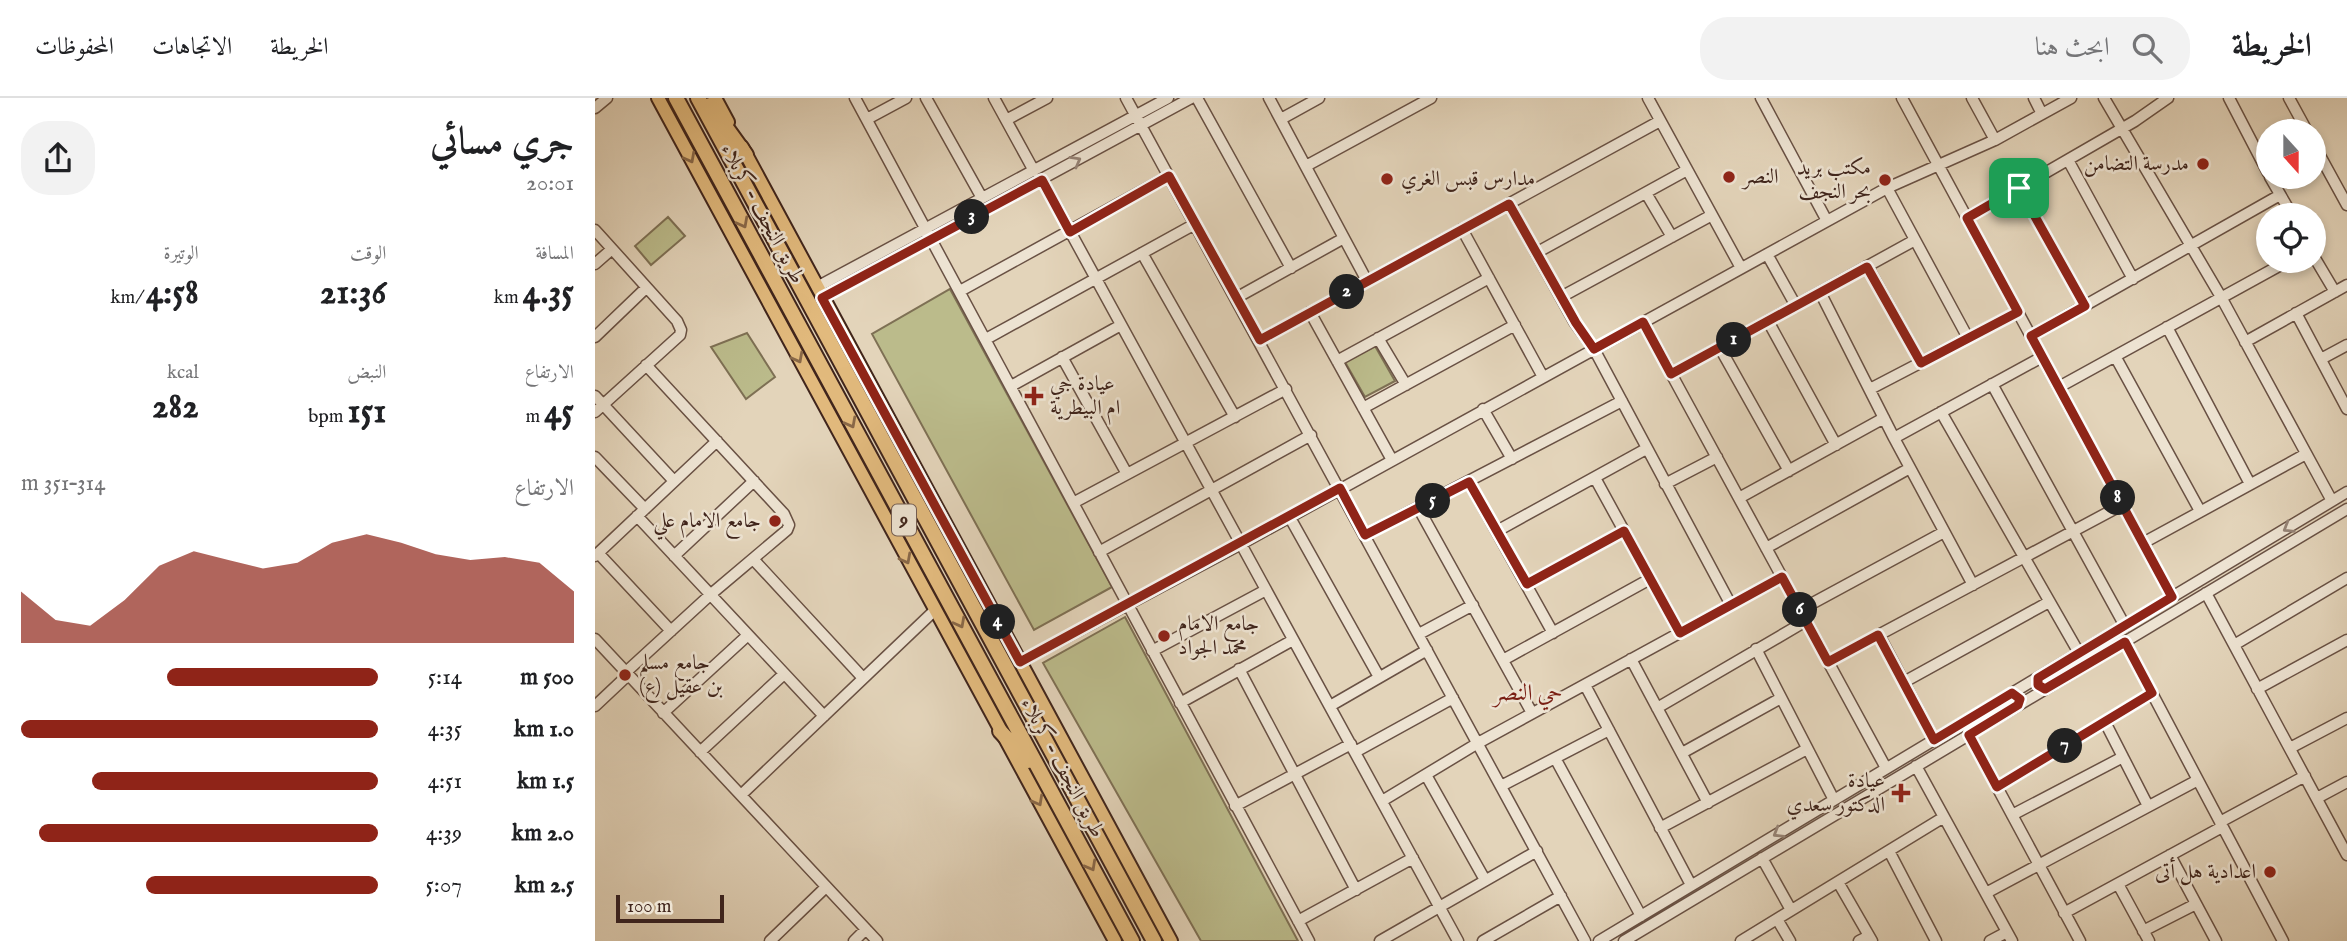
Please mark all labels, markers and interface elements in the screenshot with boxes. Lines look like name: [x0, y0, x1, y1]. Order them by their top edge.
search box: [1700, 17, 2190, 80]
text: الخريطة: [2232, 26, 2312, 68]
icon: search: [2128, 29, 2166, 67]
text: ابحث هنا: [2035, 31, 2110, 64]
text: المحفوظات: [35, 32, 114, 63]
text: الاتجاهات: [152, 32, 232, 63]
text: الخريطة: [270, 32, 329, 63]
text: جري مسائي: [430, 119, 574, 167]
north arrow: [2256, 119, 2326, 189]
map controls: [2256, 119, 2326, 273]
button: share: [21, 121, 95, 195]
street label: طريق النجف - کربلاء: [714, 139, 810, 289]
one-way arrow: [682, 151, 695, 163]
place label: مدرسة التضامن: [2084, 151, 2189, 178]
place label: مكتب بريد بحر النجف: [1797, 155, 1871, 206]
one-way arrow: [1069, 156, 1082, 169]
marker: مدرسة التضامن: [2195, 156, 2211, 172]
pin: [1989, 158, 2049, 218]
place label: النصر: [1741, 164, 1779, 191]
place label: مدارس قبس الغري: [1401, 166, 1535, 194]
text: 20:01: [526, 169, 574, 198]
marker: النصر: [1721, 169, 1737, 185]
icon: arrive: [2000, 169, 2038, 207]
marker: مدارس قبس الغري: [1379, 171, 1395, 187]
marker: مكتب بريد بحر النجف: [1877, 172, 1893, 188]
pin: 3: [955, 200, 989, 234]
button: locate: [2256, 203, 2326, 273]
text: 3: [968, 204, 975, 228]
one-way arrow: [735, 215, 748, 228]
text: الوتيرة: [164, 242, 199, 266]
text: الوقت: [350, 242, 386, 266]
text: المسافة: [535, 242, 574, 266]
text: 4:58: [146, 271, 199, 316]
text: 21:36: [320, 271, 386, 316]
text: 4.35: [523, 271, 574, 316]
pin: 2: [1329, 274, 1365, 310]
text: 2: [1342, 279, 1351, 303]
text: /km: [110, 286, 146, 310]
text: km: [494, 286, 523, 310]
pin: 1: [1717, 322, 1751, 358]
text: 1: [1730, 327, 1737, 351]
one-way arrow: [790, 351, 803, 364]
text: kcal: [167, 361, 199, 385]
text: النبض: [347, 361, 386, 385]
text: الارتفاع: [525, 361, 574, 385]
place label: عيادة جي ام البيطرية: [1050, 371, 1120, 425]
text: 282: [152, 385, 199, 430]
marker: عيادة جي ام البيطرية: [1024, 386, 1044, 406]
text: 151: [348, 390, 386, 435]
text: 45: [544, 390, 574, 435]
text: bpm: [308, 405, 348, 429]
text: m: [525, 405, 544, 429]
one-way arrow: [843, 416, 857, 428]
text: 314–351 m: [21, 469, 105, 498]
text: الارتفاع: [514, 474, 574, 503]
pin: 8: [2101, 480, 2135, 516]
pin: 5: [1415, 484, 1451, 518]
text: 8: [2114, 485, 2121, 509]
text: 5: [1429, 488, 1436, 512]
road number: 9: [892, 504, 916, 536]
place label: جامع الامام علي: [653, 508, 761, 540]
marker: جامع الامام علي: [767, 513, 783, 529]
one-way arrow: [2283, 519, 2296, 532]
one-way arrow: [898, 551, 911, 564]
pin: 6: [1783, 592, 1817, 628]
text: 6: [1795, 597, 1804, 621]
pin: 4: [981, 604, 1015, 640]
text: 4: [993, 609, 1002, 633]
place label: جامع الامام محمد الجواد: [1178, 611, 1259, 662]
one-way arrow: [951, 616, 965, 628]
marker: جامع الامام محمد الجواد: [1156, 628, 1172, 644]
place label: جامع مسلم بن عقيل (ع): [639, 650, 723, 704]
text: 5:14: [428, 663, 462, 692]
text: 500 m: [520, 663, 574, 692]
marker: جامع مسلم بن عقيل (ع): [617, 667, 633, 683]
district label: حي النصر: [1491, 679, 1563, 711]
street label: طريق النجف - کربلاء: [1014, 693, 1110, 843]
text: 4:35: [428, 715, 462, 744]
text: 1.0 km: [514, 715, 574, 744]
pin: 7: [2047, 728, 2083, 764]
text: 7: [2060, 733, 2069, 757]
text: 4:51: [428, 767, 462, 796]
text: 1.5 km: [517, 767, 574, 796]
place label: عيادة الدكتور سعدي: [1787, 768, 1885, 820]
marker: عيادة الدكتور سعدي: [1891, 783, 1911, 803]
one-way arrow: [1030, 794, 1044, 807]
text: 4:39: [426, 819, 462, 848]
text: 2.0 km: [512, 819, 574, 848]
one-way arrow: [1773, 825, 1786, 838]
place label: اعدادية هل أتى: [2155, 856, 2256, 886]
one-way arrow: [1083, 859, 1096, 871]
marker: اعدادية هل أتى: [2262, 864, 2278, 880]
text: 5:07: [426, 871, 462, 900]
text: 2.5 km: [515, 871, 574, 900]
scale bar: [616, 892, 725, 924]
text: 100 m: [627, 895, 671, 919]

